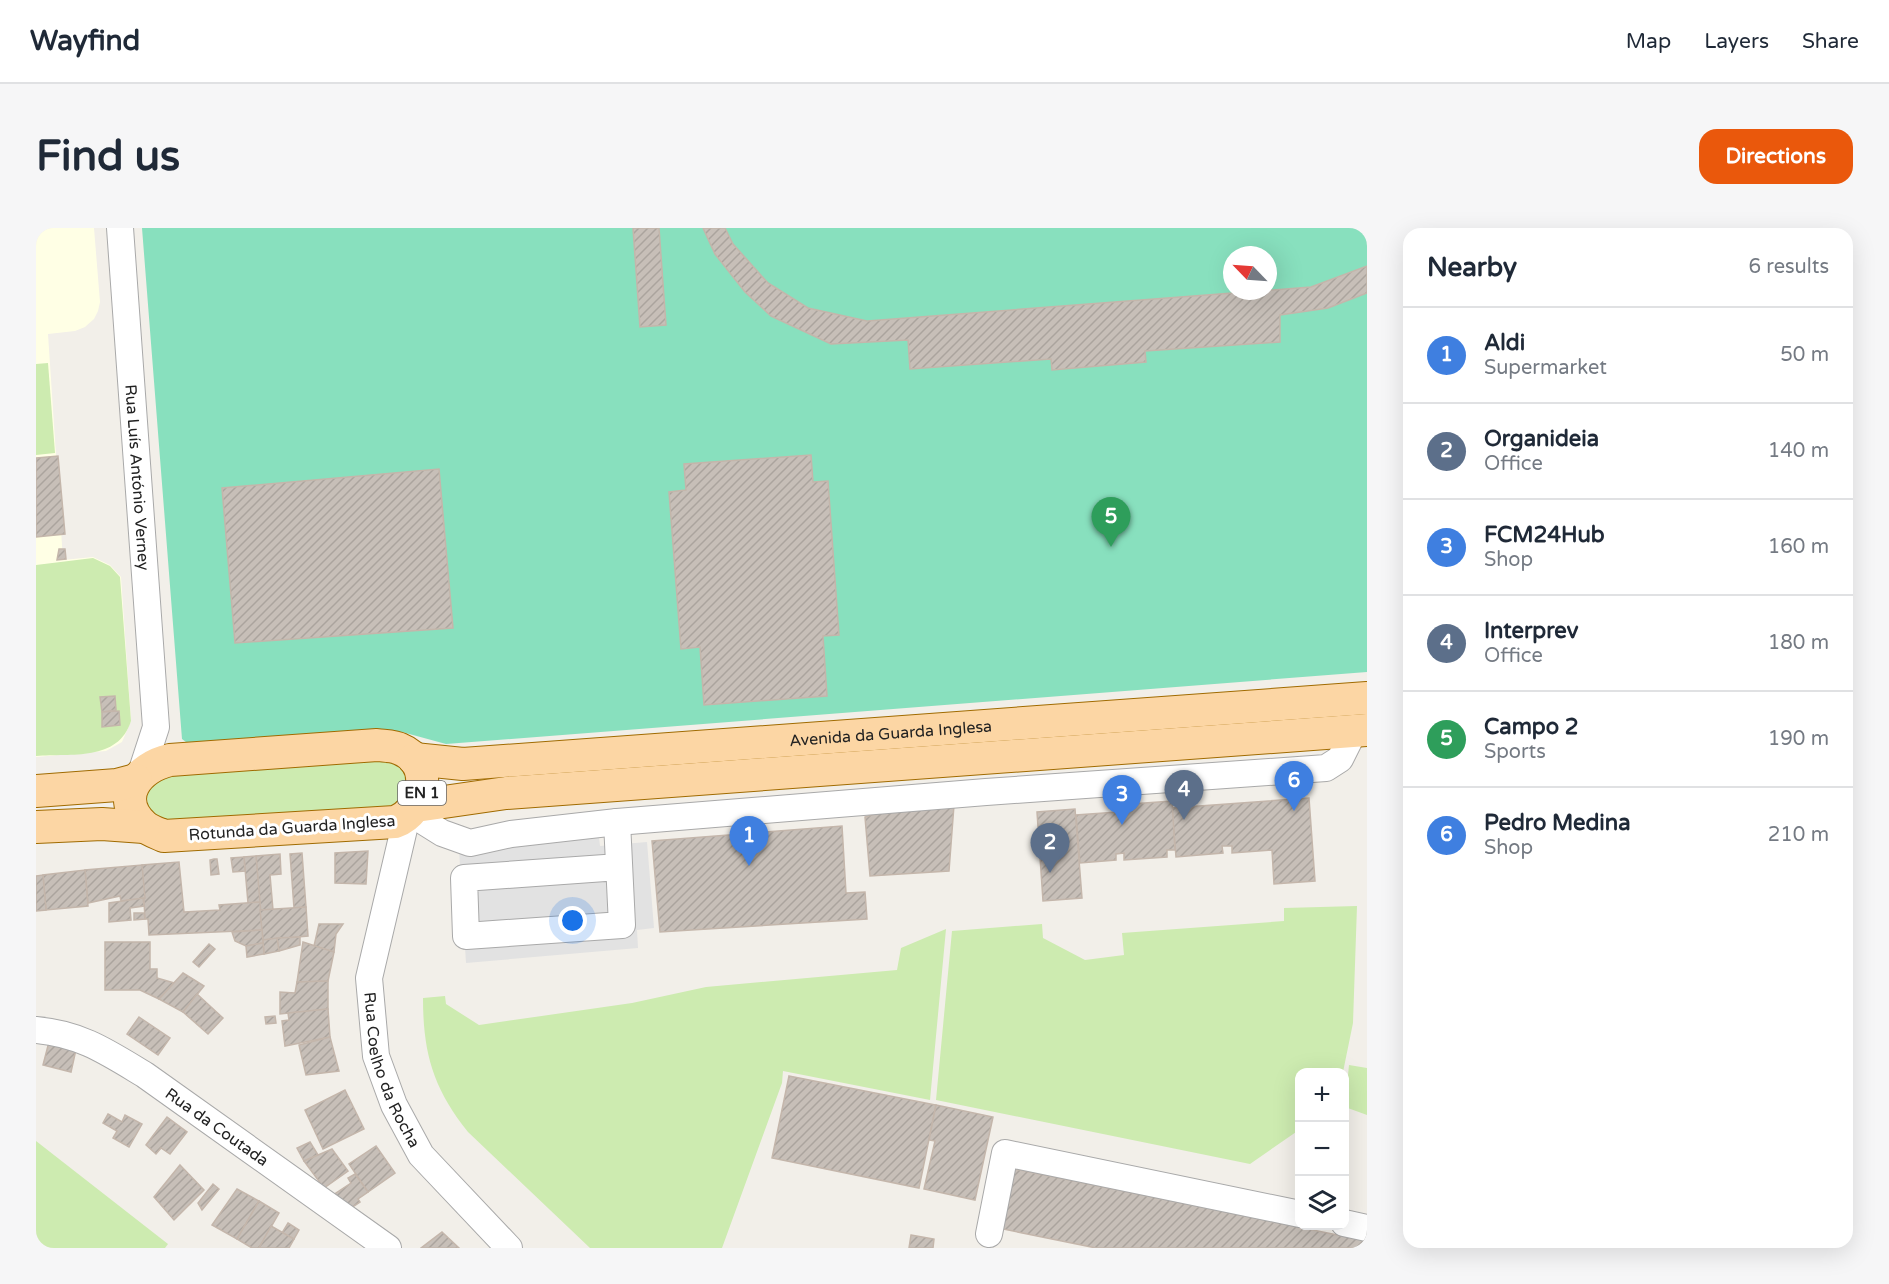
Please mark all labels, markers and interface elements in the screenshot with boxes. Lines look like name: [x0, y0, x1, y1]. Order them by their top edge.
text: Wayfind: [30, 24, 140, 58]
text: Map: [1626, 29, 1671, 54]
text: Layers: [1704, 29, 1769, 54]
text: Share: [1802, 29, 1859, 54]
button: Directions: [1699, 129, 1853, 184]
text: Find us: [36, 131, 180, 182]
north arrow: [1223, 246, 1277, 300]
text: Nearby: [1427, 252, 1517, 283]
text: 6 results: [1749, 255, 1829, 279]
text: Aldi: [1484, 330, 1525, 356]
text: 1: [1440, 343, 1453, 367]
text: 50 m: [1780, 343, 1829, 367]
text: Supermarket: [1484, 356, 1607, 380]
street label: Rua Luís António Verney: [120, 384, 154, 572]
text: Organideia: [1484, 426, 1599, 452]
text: 2: [1440, 439, 1453, 463]
text: 140 m: [1768, 439, 1829, 463]
text: Office: [1484, 452, 1543, 476]
pin: 5: [1092, 498, 1130, 547]
text: FCM24Hub: [1484, 522, 1605, 548]
text: 3: [1440, 535, 1453, 559]
text: 160 m: [1768, 535, 1829, 559]
text: Shop: [1484, 548, 1533, 572]
text: Interprev: [1484, 618, 1578, 644]
text: 4: [1440, 631, 1453, 655]
text: 180 m: [1768, 631, 1829, 655]
text: Office: [1484, 644, 1543, 668]
text: Campo 2: [1484, 714, 1579, 740]
street label: Avenida da Guarda Inglesa: [789, 716, 993, 751]
text: 5: [1440, 727, 1453, 751]
text: 190 m: [1768, 727, 1829, 751]
text: Sports: [1484, 740, 1546, 764]
pin: 6: [1274, 762, 1314, 811]
pin: 4: [1164, 770, 1204, 820]
pin: 3: [1102, 776, 1142, 825]
road number: EN 1: [398, 781, 446, 805]
text: Pedro Medina: [1484, 810, 1631, 836]
street label: Rotunda da Guarda Inglesa: [188, 811, 396, 845]
pin: 1: [730, 816, 768, 866]
text: 6: [1440, 823, 1453, 847]
text: 210 m: [1768, 823, 1829, 847]
pin: 2: [1030, 824, 1070, 873]
text: Shop: [1484, 836, 1533, 860]
your location: [558, 906, 587, 935]
street label: Rua Coelho da Rocha: [359, 991, 424, 1151]
map controls: [1295, 1068, 1349, 1230]
button: +: [1295, 1068, 1349, 1122]
street label: Rua da Coutada: [161, 1084, 272, 1171]
button: −: [1295, 1122, 1349, 1176]
button: layers: [1295, 1176, 1349, 1230]

